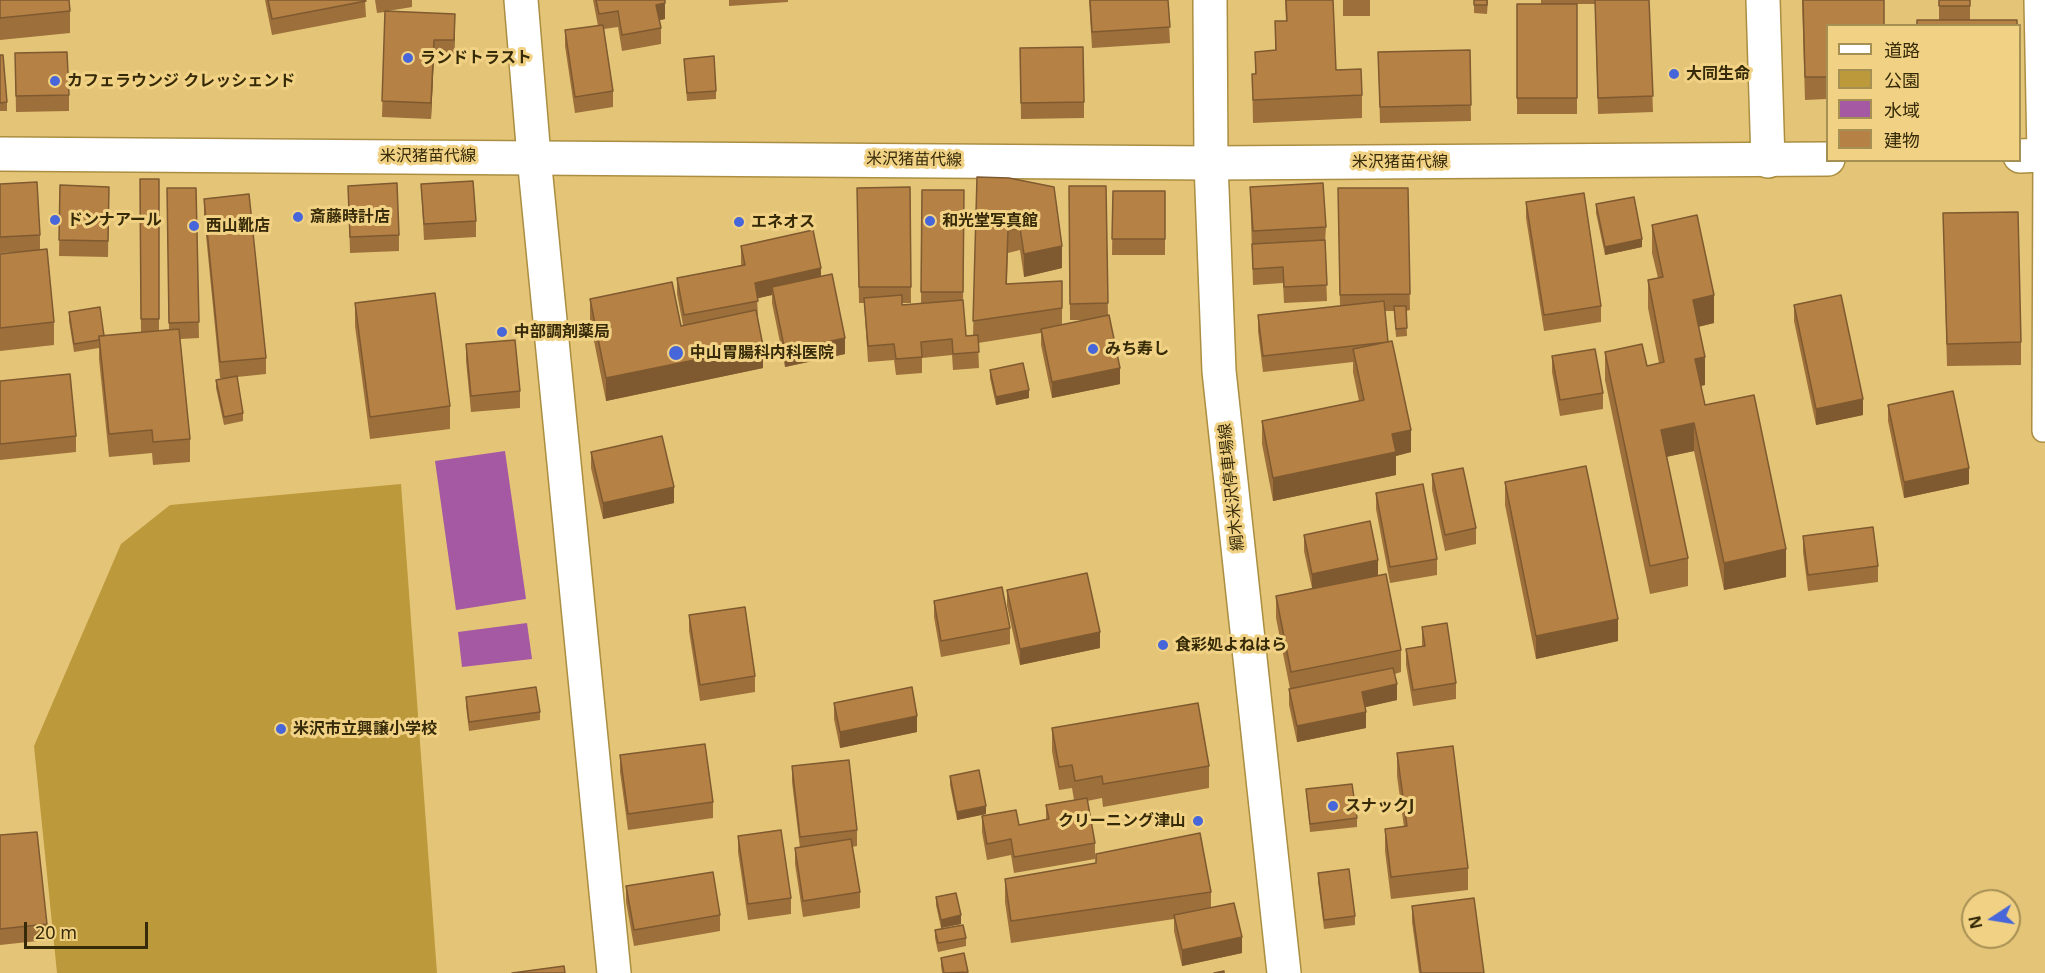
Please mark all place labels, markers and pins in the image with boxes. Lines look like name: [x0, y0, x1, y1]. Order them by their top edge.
place label: ランドトラスト: [420, 48, 532, 68]
marker: ランドトラスト: [401, 51, 415, 65]
place label: 大同生命: [1686, 64, 1750, 84]
marker: 大同生命: [1667, 67, 1681, 81]
place label: カフェラウンジ クレッシェンド: [67, 71, 295, 91]
marker: カフェラウンジ クレッシェンド: [48, 74, 62, 88]
place label: 斎藤時計店: [310, 207, 390, 227]
place label: ドンナアール: [67, 210, 162, 230]
marker: 斎藤時計店: [291, 210, 305, 224]
place label: 和光堂写真館: [942, 211, 1038, 231]
place label: エネオス: [751, 212, 815, 232]
marker: ドンナアール: [48, 213, 62, 227]
marker: 和光堂写真館: [923, 214, 937, 228]
marker: エネオス: [732, 215, 746, 229]
place label: 西山靴店: [206, 216, 270, 236]
marker: 西山靴店: [187, 219, 201, 233]
place label: 中部調剤薬局: [514, 322, 610, 342]
marker: 中部調剤薬局: [495, 325, 509, 339]
place label: みち寿し: [1105, 339, 1169, 359]
marker: みち寿し: [1086, 342, 1100, 356]
place label: 中山胃腸科内科医院: [690, 343, 834, 363]
marker: 中山胃腸科内科医院: [667, 344, 685, 362]
place label: 食彩処よねはら: [1175, 635, 1287, 655]
marker: 食彩処よねはら: [1156, 638, 1170, 652]
place label: 米沢市立興譲小学校: [293, 719, 437, 739]
marker: 米沢市立興譲小学校: [274, 722, 288, 736]
place label: スナックJ: [1345, 796, 1414, 816]
marker: スナックJ: [1326, 799, 1340, 813]
place label: クリーニング津山: [1058, 811, 1186, 831]
marker: クリーニング津山: [1191, 814, 1205, 828]

